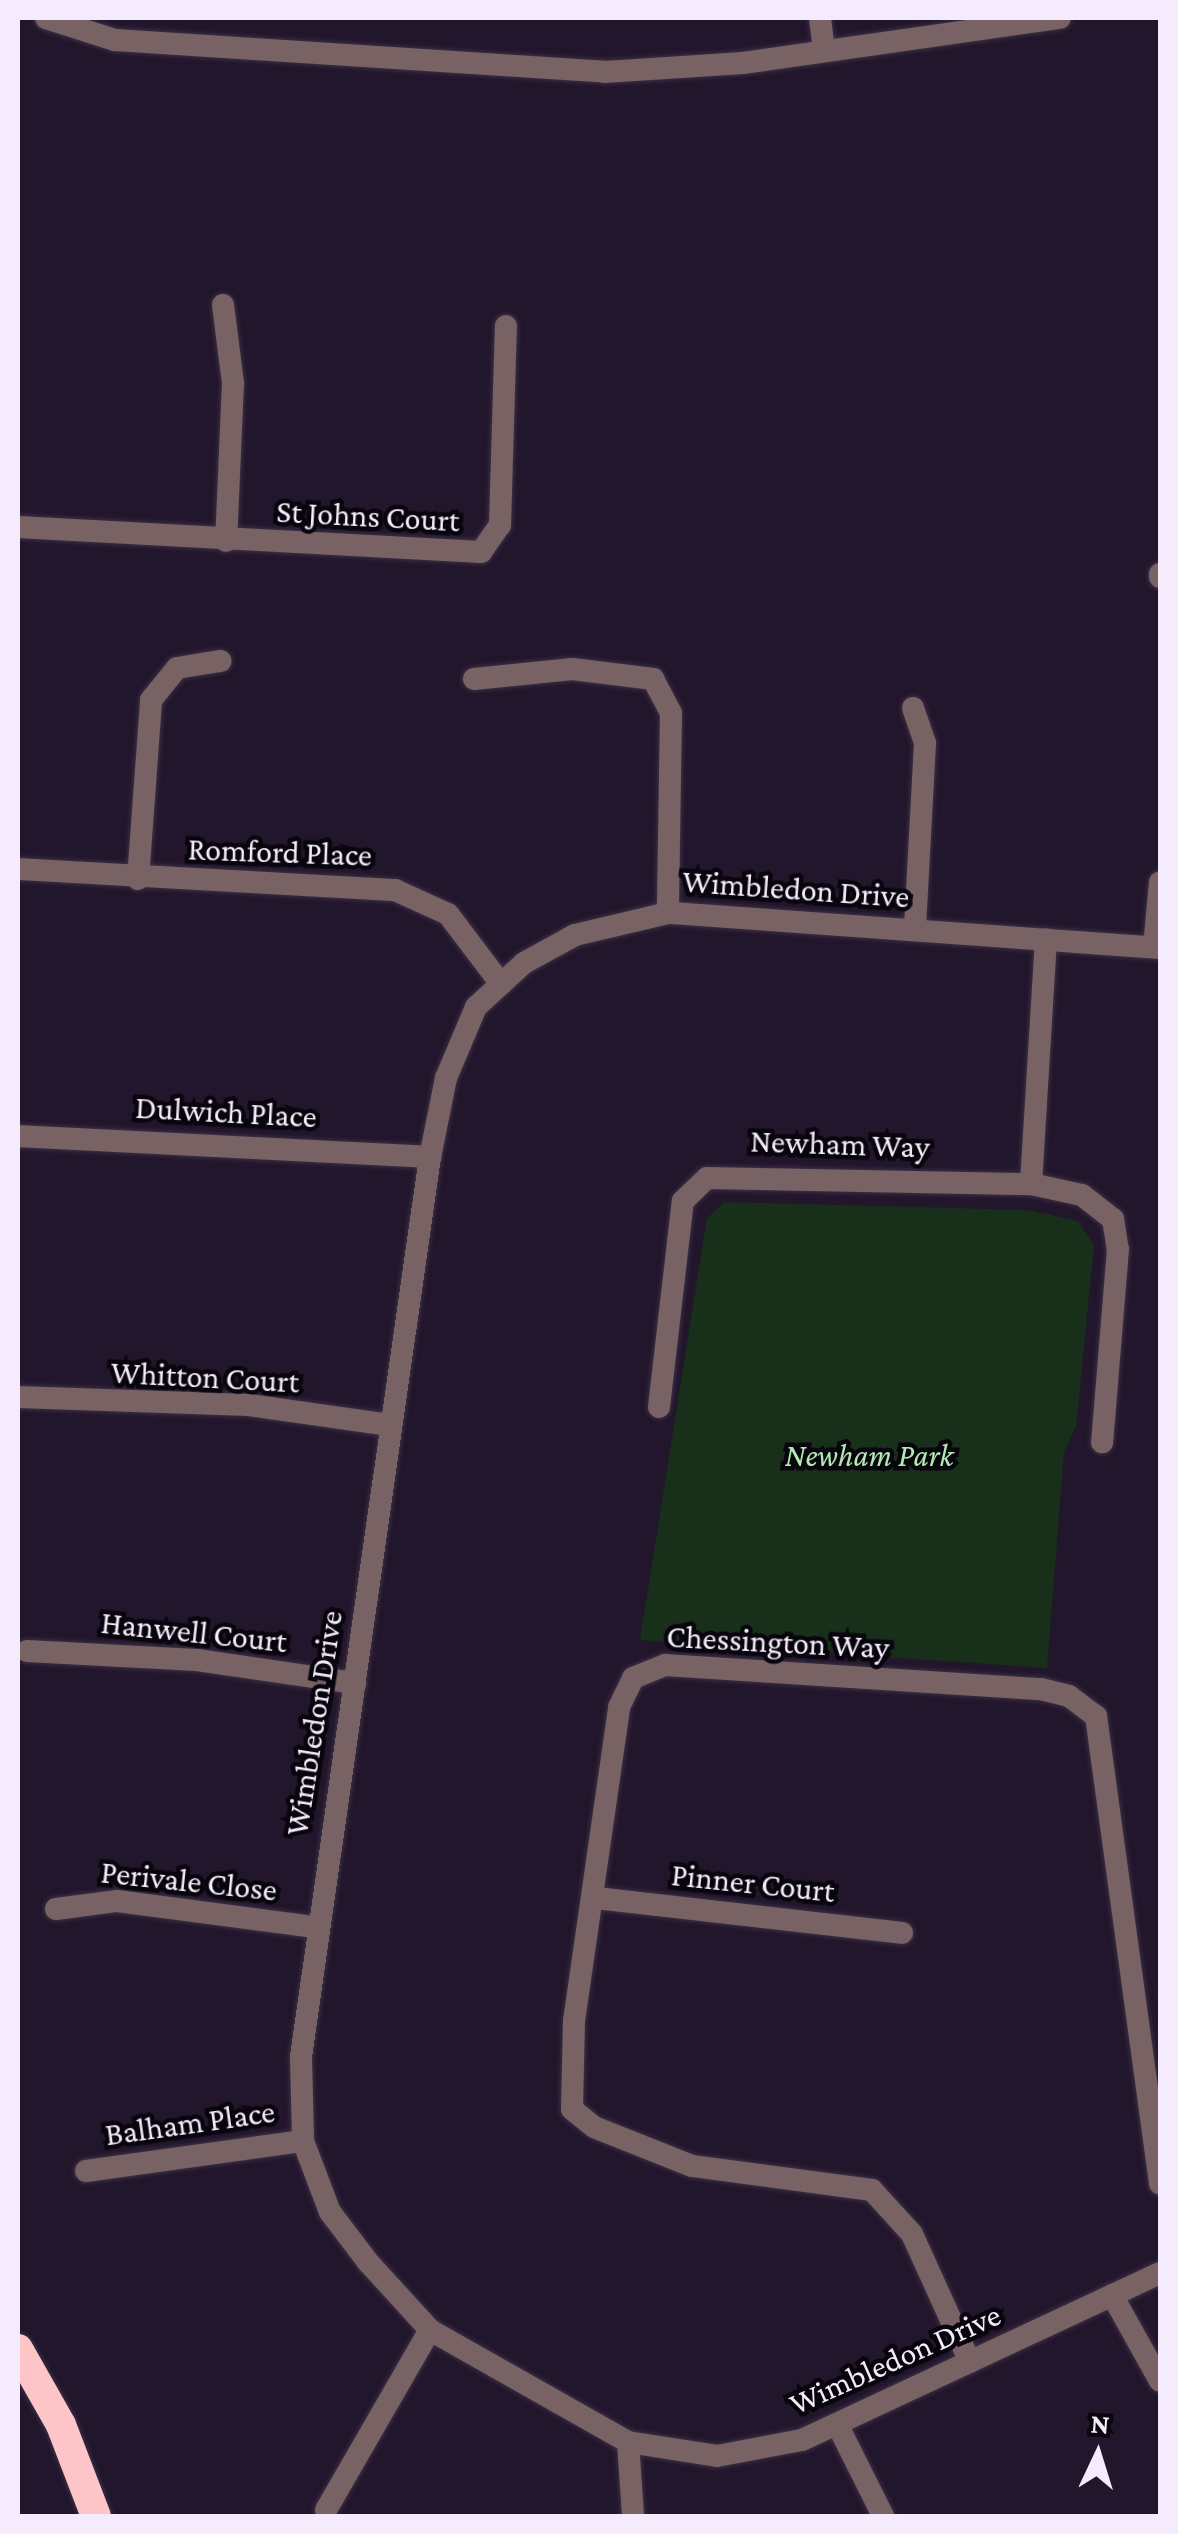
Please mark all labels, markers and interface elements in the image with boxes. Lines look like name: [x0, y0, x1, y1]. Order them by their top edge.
street label: St Johns Court: [275, 492, 461, 540]
street label: Romford Place: [187, 830, 373, 874]
street label: Wimbledon Drive: [681, 862, 911, 916]
street label: Dulwich Place: [134, 1088, 318, 1136]
street label: Newham Way: [750, 1122, 930, 1166]
street label: Whitton Court: [110, 1353, 300, 1401]
park label: Newham Park: [785, 1436, 953, 1474]
street label: Hanwell Court: [99, 1603, 289, 1661]
street label: Wimbledon Drive: [277, 1608, 351, 1838]
street label: Chessington Way: [666, 1617, 890, 1667]
street label: Perivale Close: [99, 1853, 279, 1909]
street label: Pinner Court: [670, 1855, 836, 1911]
street label: Balham Place: [103, 2092, 277, 2154]
street label: Wimbledon Drive: [783, 2295, 1007, 2423]
north arrow: [1048, 2404, 1148, 2504]
text: N: [1090, 2407, 1111, 2440]

